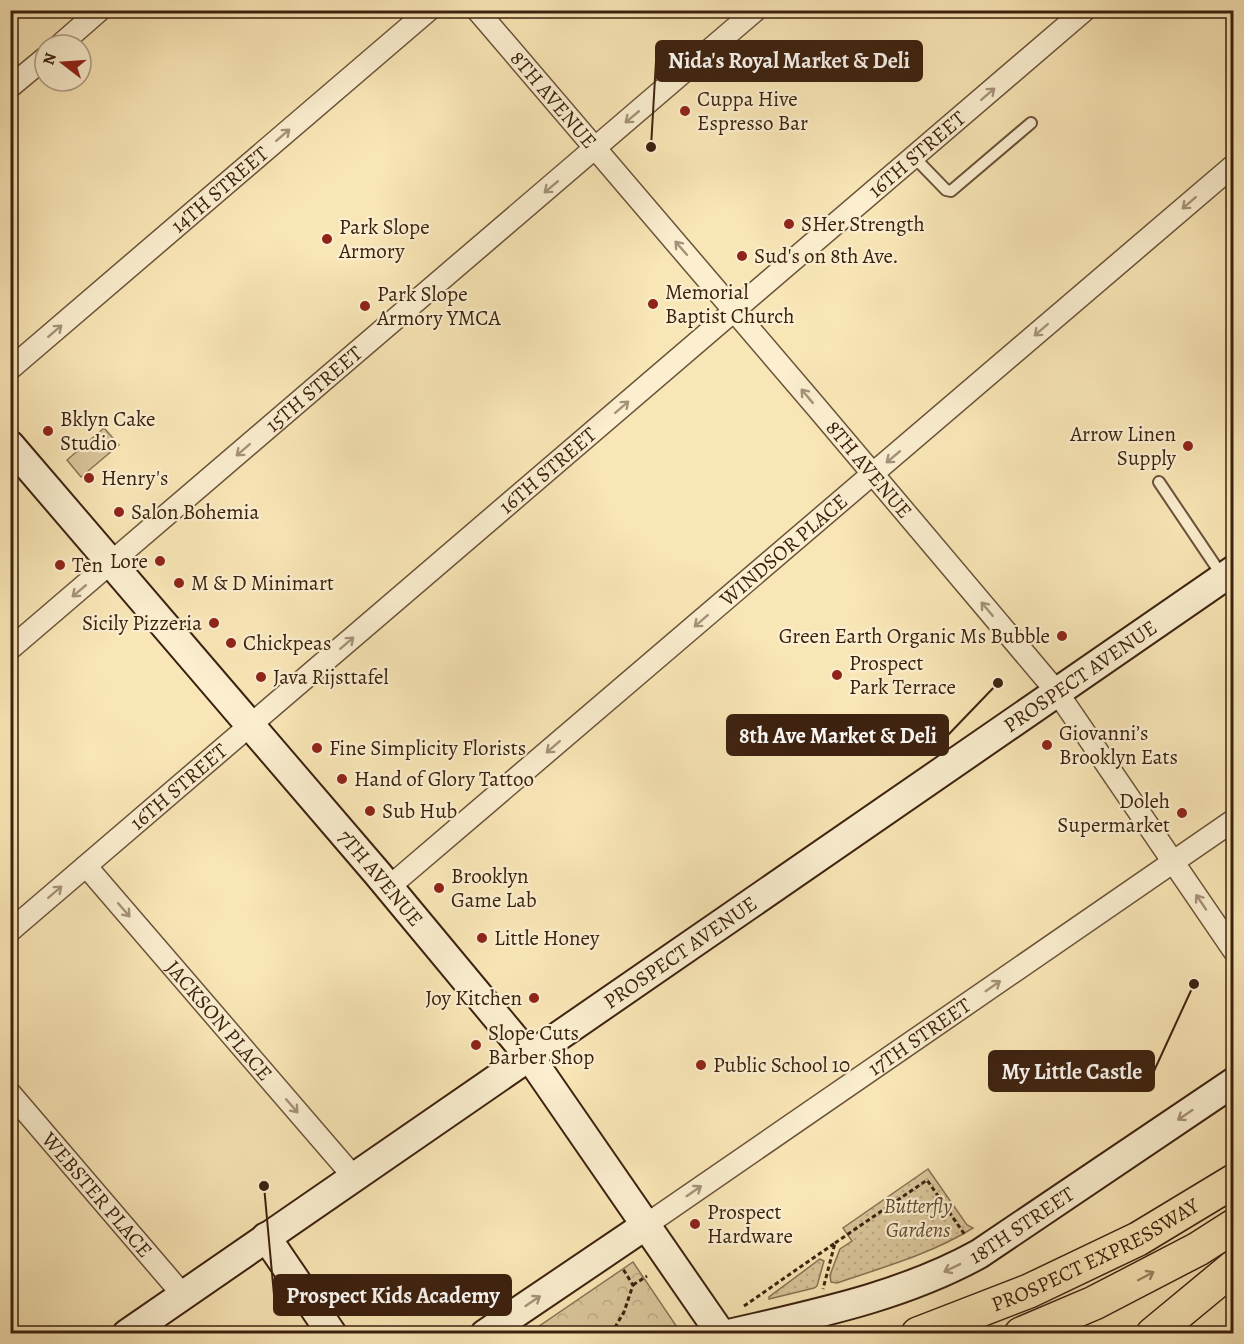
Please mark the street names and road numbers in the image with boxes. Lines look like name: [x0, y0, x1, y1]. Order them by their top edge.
street label: 8TH AVENUE: [504, 45, 603, 154]
street label: 16TH STREET: [862, 104, 972, 204]
street label: 14TH STREET: [165, 139, 275, 239]
street label: 15TH STREET: [259, 339, 369, 438]
street label: 8TH AVENUE: [820, 415, 919, 524]
street label: 16TH STREET: [493, 420, 603, 520]
street label: WINDSOR PLACE: [713, 487, 854, 613]
street label: PROSPECT AVENUE: [998, 613, 1162, 739]
street label: 16TH STREET: [124, 737, 234, 836]
street label: 7TH AVENUE: [332, 824, 430, 932]
street label: PROSPECT AVENUE: [598, 889, 762, 1015]
street label: JACKSON PLACE: [159, 954, 279, 1087]
street label: 17TH STREET: [862, 991, 977, 1082]
street label: WEBSTER PLACE: [35, 1125, 159, 1264]
street label: 18TH STREET: [965, 1180, 1080, 1270]
street label: PROSPECT EXPRESSWAY: [987, 1191, 1205, 1318]

